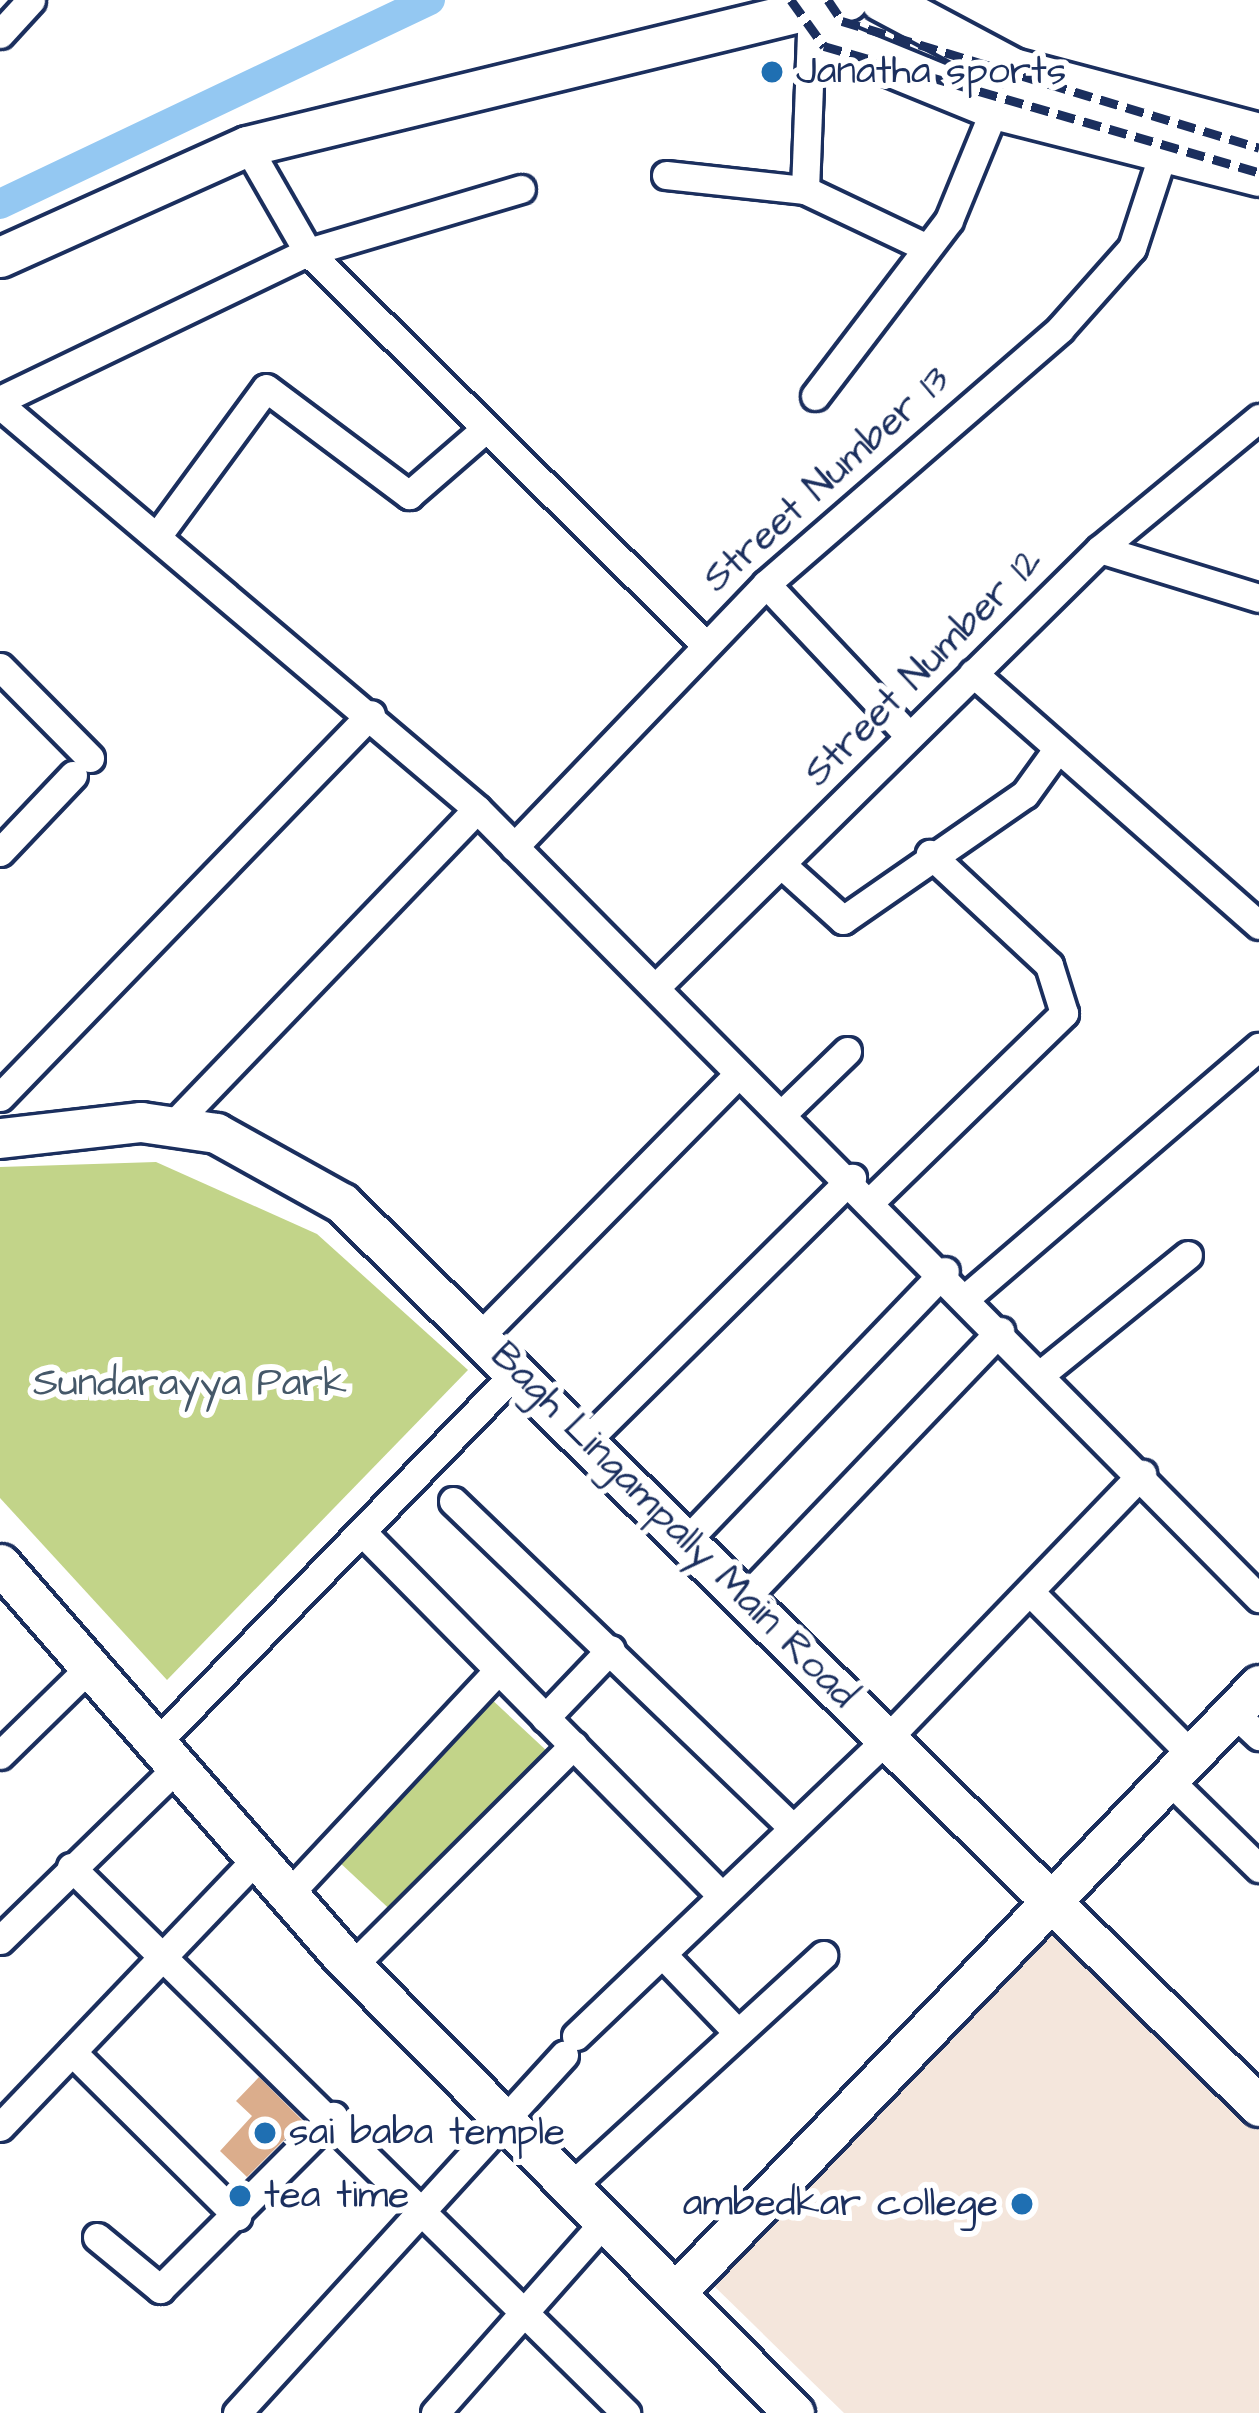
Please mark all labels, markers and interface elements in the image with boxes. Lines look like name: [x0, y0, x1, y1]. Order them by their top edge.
place label: Janatha sports: [796, 49, 1066, 95]
marker: Janatha sports: [759, 59, 785, 85]
street label: Street Number 13: [694, 357, 960, 603]
street label: Street Number 12: [795, 539, 1053, 797]
street label: Bagh Lingampally Main Road: [480, 1333, 866, 1719]
park label: Sundarayya Park: [33, 1361, 347, 1407]
place label: sai baba temple: [289, 2110, 565, 2156]
marker: sai baba temple: [252, 2120, 278, 2146]
place label: tea time: [264, 2173, 409, 2219]
place label: ambedkar college: [683, 2181, 998, 2227]
marker: tea time: [227, 2183, 253, 2209]
marker: ambedkar college: [1009, 2191, 1035, 2217]

